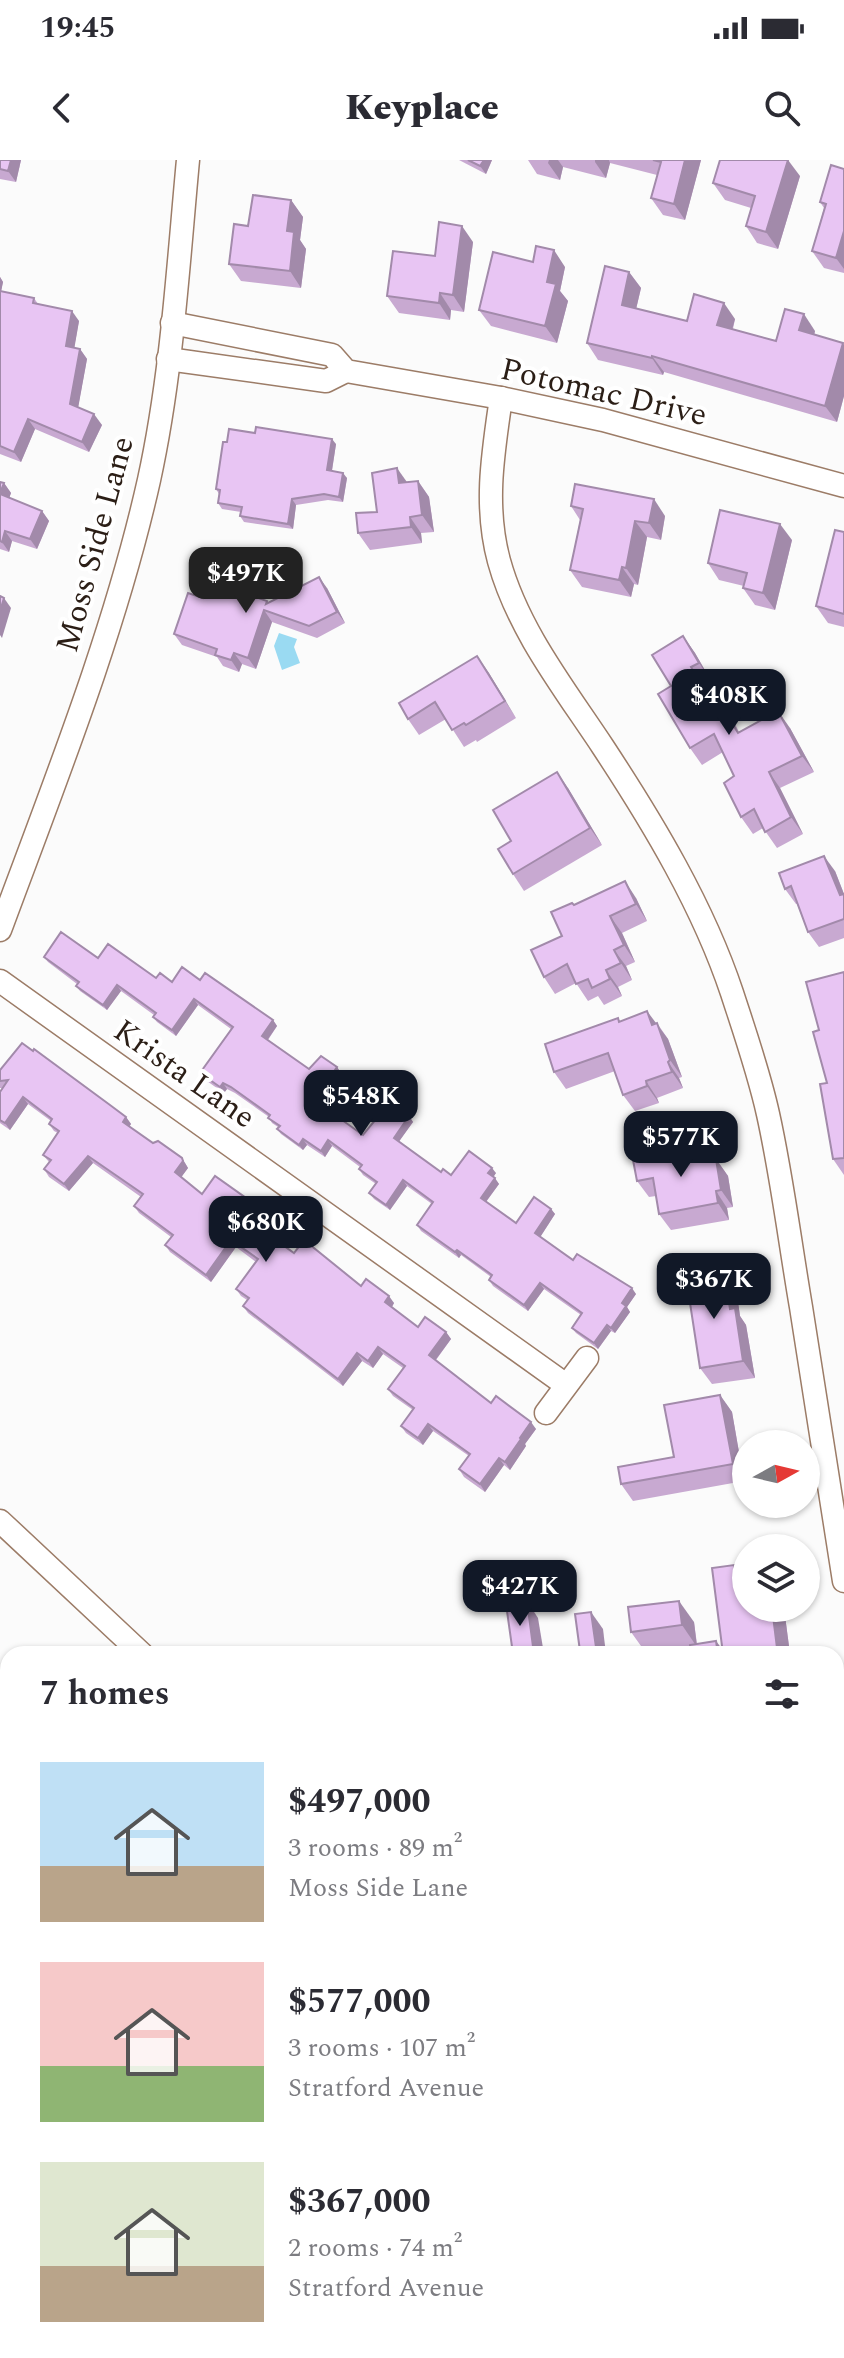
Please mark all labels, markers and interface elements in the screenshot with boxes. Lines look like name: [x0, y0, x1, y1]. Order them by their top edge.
text: 19:45: [40, 5, 115, 51]
text: Keyplace: [345, 81, 499, 136]
icon: back: [40, 86, 84, 130]
icon: search: [760, 86, 804, 130]
street label: Potomac Drive: [496, 345, 712, 440]
street label: Moss Side Lane: [43, 431, 148, 658]
pin: $497K: [190, 547, 302, 615]
text: $497K: [207, 553, 285, 593]
pin: $408K: [673, 669, 785, 737]
text: $408K: [690, 675, 768, 715]
street label: Krista Lane: [103, 1007, 265, 1141]
pin: $548K: [305, 1070, 417, 1138]
text: $548K: [322, 1076, 400, 1116]
pin: $577K: [625, 1111, 737, 1179]
text: $577K: [642, 1117, 720, 1157]
pin: $680K: [210, 1196, 322, 1264]
text: $680K: [227, 1202, 305, 1242]
pin: $367K: [658, 1253, 770, 1321]
text: $367K: [675, 1259, 753, 1299]
north arrow: [732, 1430, 820, 1518]
map controls: [732, 1430, 820, 1622]
button: layers: [732, 1534, 820, 1622]
pin: $427K: [464, 1560, 576, 1628]
text: $427K: [481, 1566, 559, 1606]
text: 7 homes: [40, 1668, 170, 1720]
icon: filters: [760, 1672, 804, 1716]
text: $497,000: [288, 1776, 431, 1828]
icon: home: [104, 1794, 200, 1890]
text: 3 rooms · 89 m²: [288, 1828, 462, 1868]
text: Moss Side Lane: [288, 1868, 468, 1908]
text: $577,000: [288, 1976, 431, 2028]
icon: home: [104, 1994, 200, 2090]
text: 3 rooms · 107 m²: [288, 2028, 475, 2068]
text: Stratford Avenue: [288, 2068, 484, 2108]
text: $367,000: [288, 2176, 431, 2228]
icon: home: [104, 2194, 200, 2290]
text: 2 rooms · 74 m²: [288, 2228, 462, 2268]
text: Stratford Avenue: [288, 2268, 484, 2308]

